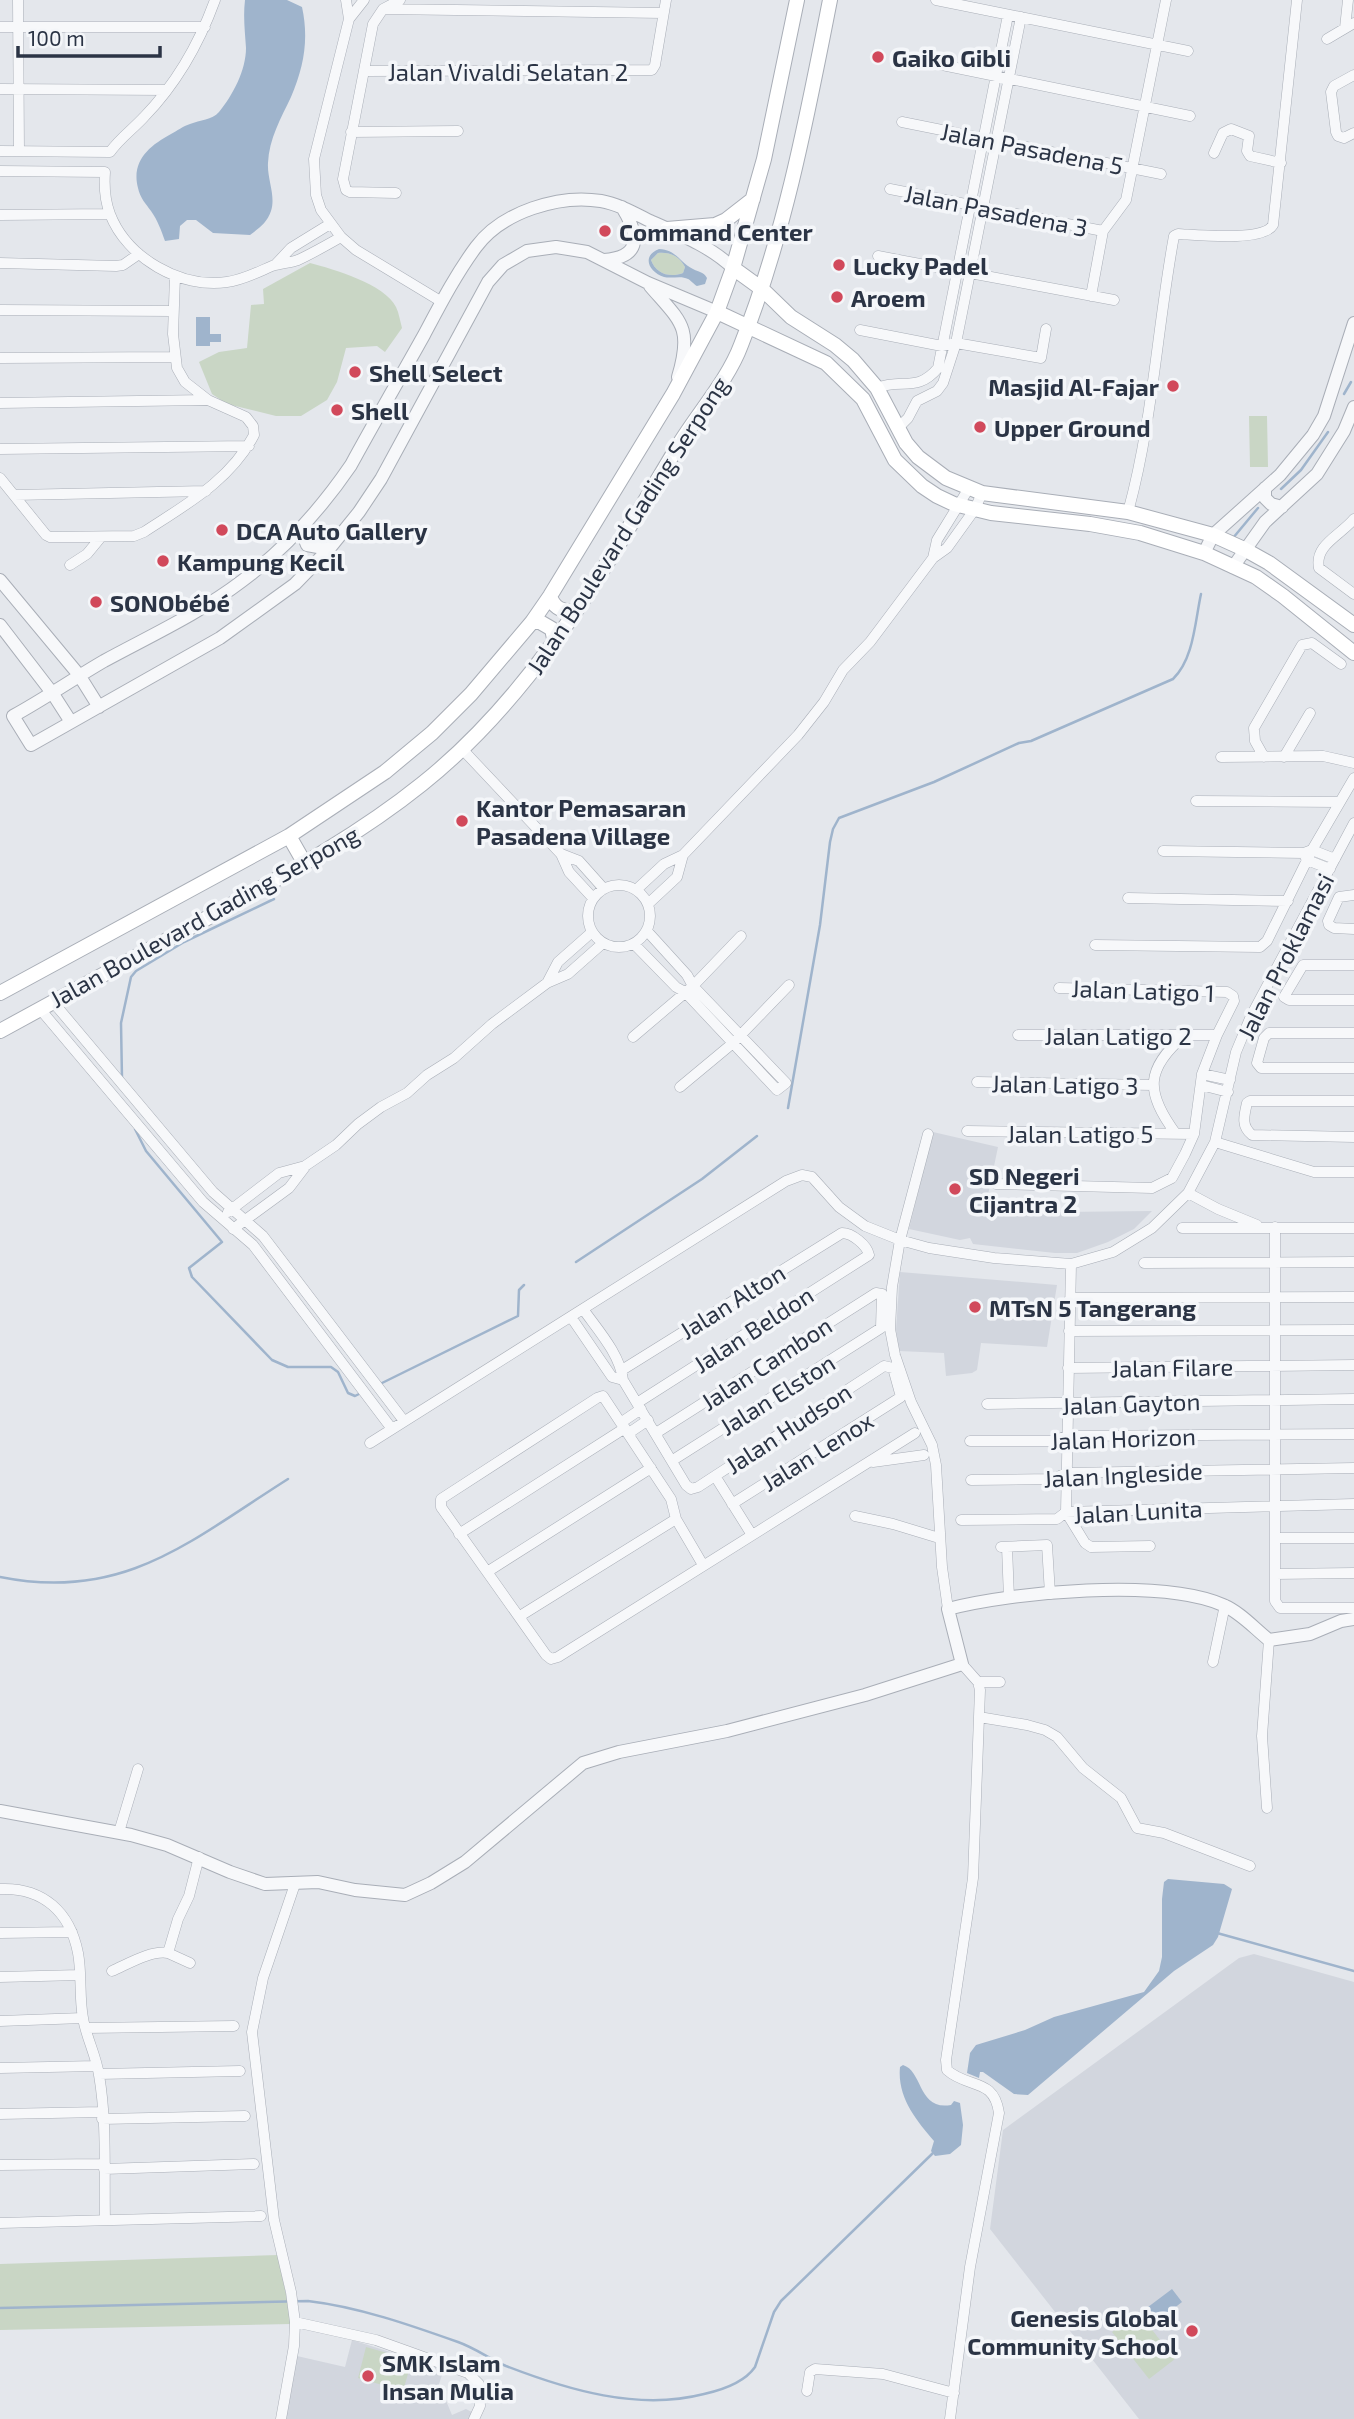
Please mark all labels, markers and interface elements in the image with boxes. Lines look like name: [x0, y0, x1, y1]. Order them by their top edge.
scale bar: [18, 14, 159, 58]
text: 100 m: [28, 25, 85, 50]
place label: Gaiko Gibli: [892, 43, 1011, 72]
marker: Gaiko Gibli: [870, 49, 886, 65]
street label: Jalan Vivaldi Selatan 2: [388, 57, 628, 86]
street label: Jalan Pasadena 5: [938, 116, 1126, 180]
street label: Jalan Pasadena 3: [902, 178, 1090, 242]
place label: Command Center: [619, 217, 814, 246]
marker: Command Center: [597, 223, 613, 239]
place label: Lucky Padel: [853, 251, 988, 280]
marker: Lucky Padel: [831, 257, 847, 273]
place label: Aroem: [851, 283, 926, 312]
marker: Aroem: [829, 289, 845, 305]
place label: Shell Select: [369, 358, 503, 387]
marker: Shell Select: [347, 364, 363, 380]
street label: Jalan Boulevard Gading Serpong: [520, 371, 734, 679]
place label: Masjid Al-Fajar: [988, 372, 1160, 401]
marker: Masjid Al-Fajar: [1165, 378, 1181, 394]
place label: Shell: [351, 396, 409, 425]
marker: Shell: [329, 402, 345, 418]
place label: Upper Ground: [994, 413, 1151, 442]
marker: Upper Ground: [972, 419, 988, 435]
place label: DCA Auto Gallery: [236, 516, 428, 545]
marker: DCA Auto Gallery: [214, 522, 230, 538]
place label: Kampung Kecil: [177, 547, 344, 576]
marker: Kampung Kecil: [155, 553, 171, 569]
place label: SONObébé: [110, 588, 230, 617]
marker: SONObébé: [88, 594, 104, 610]
place label: Kantor Pemasaran Pasadena Village: [476, 793, 686, 850]
marker: Kantor Pemasaran Pasadena Village: [454, 813, 470, 829]
street label: Jalan Boulevard Gading Serpong: [44, 819, 364, 1013]
street label: Jalan Proklamasi: [1231, 868, 1339, 1044]
street label: Jalan Latigo 1: [1071, 973, 1215, 1007]
street label: Jalan Latigo 2: [1044, 1021, 1192, 1050]
street label: Jalan Latigo 3: [991, 1068, 1139, 1100]
street label: Jalan Latigo 5: [1007, 1119, 1153, 1148]
place label: SD Negeri Cijantra 2: [969, 1161, 1080, 1218]
marker: SD Negeri Cijantra 2: [947, 1181, 963, 1197]
street label: Jalan Alton: [674, 1257, 790, 1345]
street label: Jalan Beldon: [688, 1279, 818, 1379]
place label: MTsN 5 Tangerang: [989, 1293, 1196, 1322]
marker: MTsN 5 Tangerang: [967, 1299, 983, 1315]
street label: Jalan Cambon: [695, 1310, 837, 1416]
street label: Jalan Elston: [714, 1347, 840, 1441]
street label: Jalan Filare: [1111, 1351, 1233, 1383]
street label: Jalan Hudson: [720, 1377, 856, 1479]
street label: Jalan Gayton: [1061, 1386, 1201, 1420]
street label: Jalan Lenox: [756, 1405, 878, 1497]
street label: Jalan Horizon: [1050, 1421, 1196, 1455]
street label: Jalan Ingleside: [1043, 1455, 1203, 1493]
street label: Jalan Lunita: [1073, 1493, 1203, 1529]
place label: Genesis Global Community School: [967, 2303, 1178, 2360]
marker: Genesis Global Community School: [1184, 2323, 1200, 2339]
place label: SMK Islam Insan Mulia: [382, 2348, 514, 2405]
marker: SMK Islam Insan Mulia: [360, 2368, 376, 2384]

